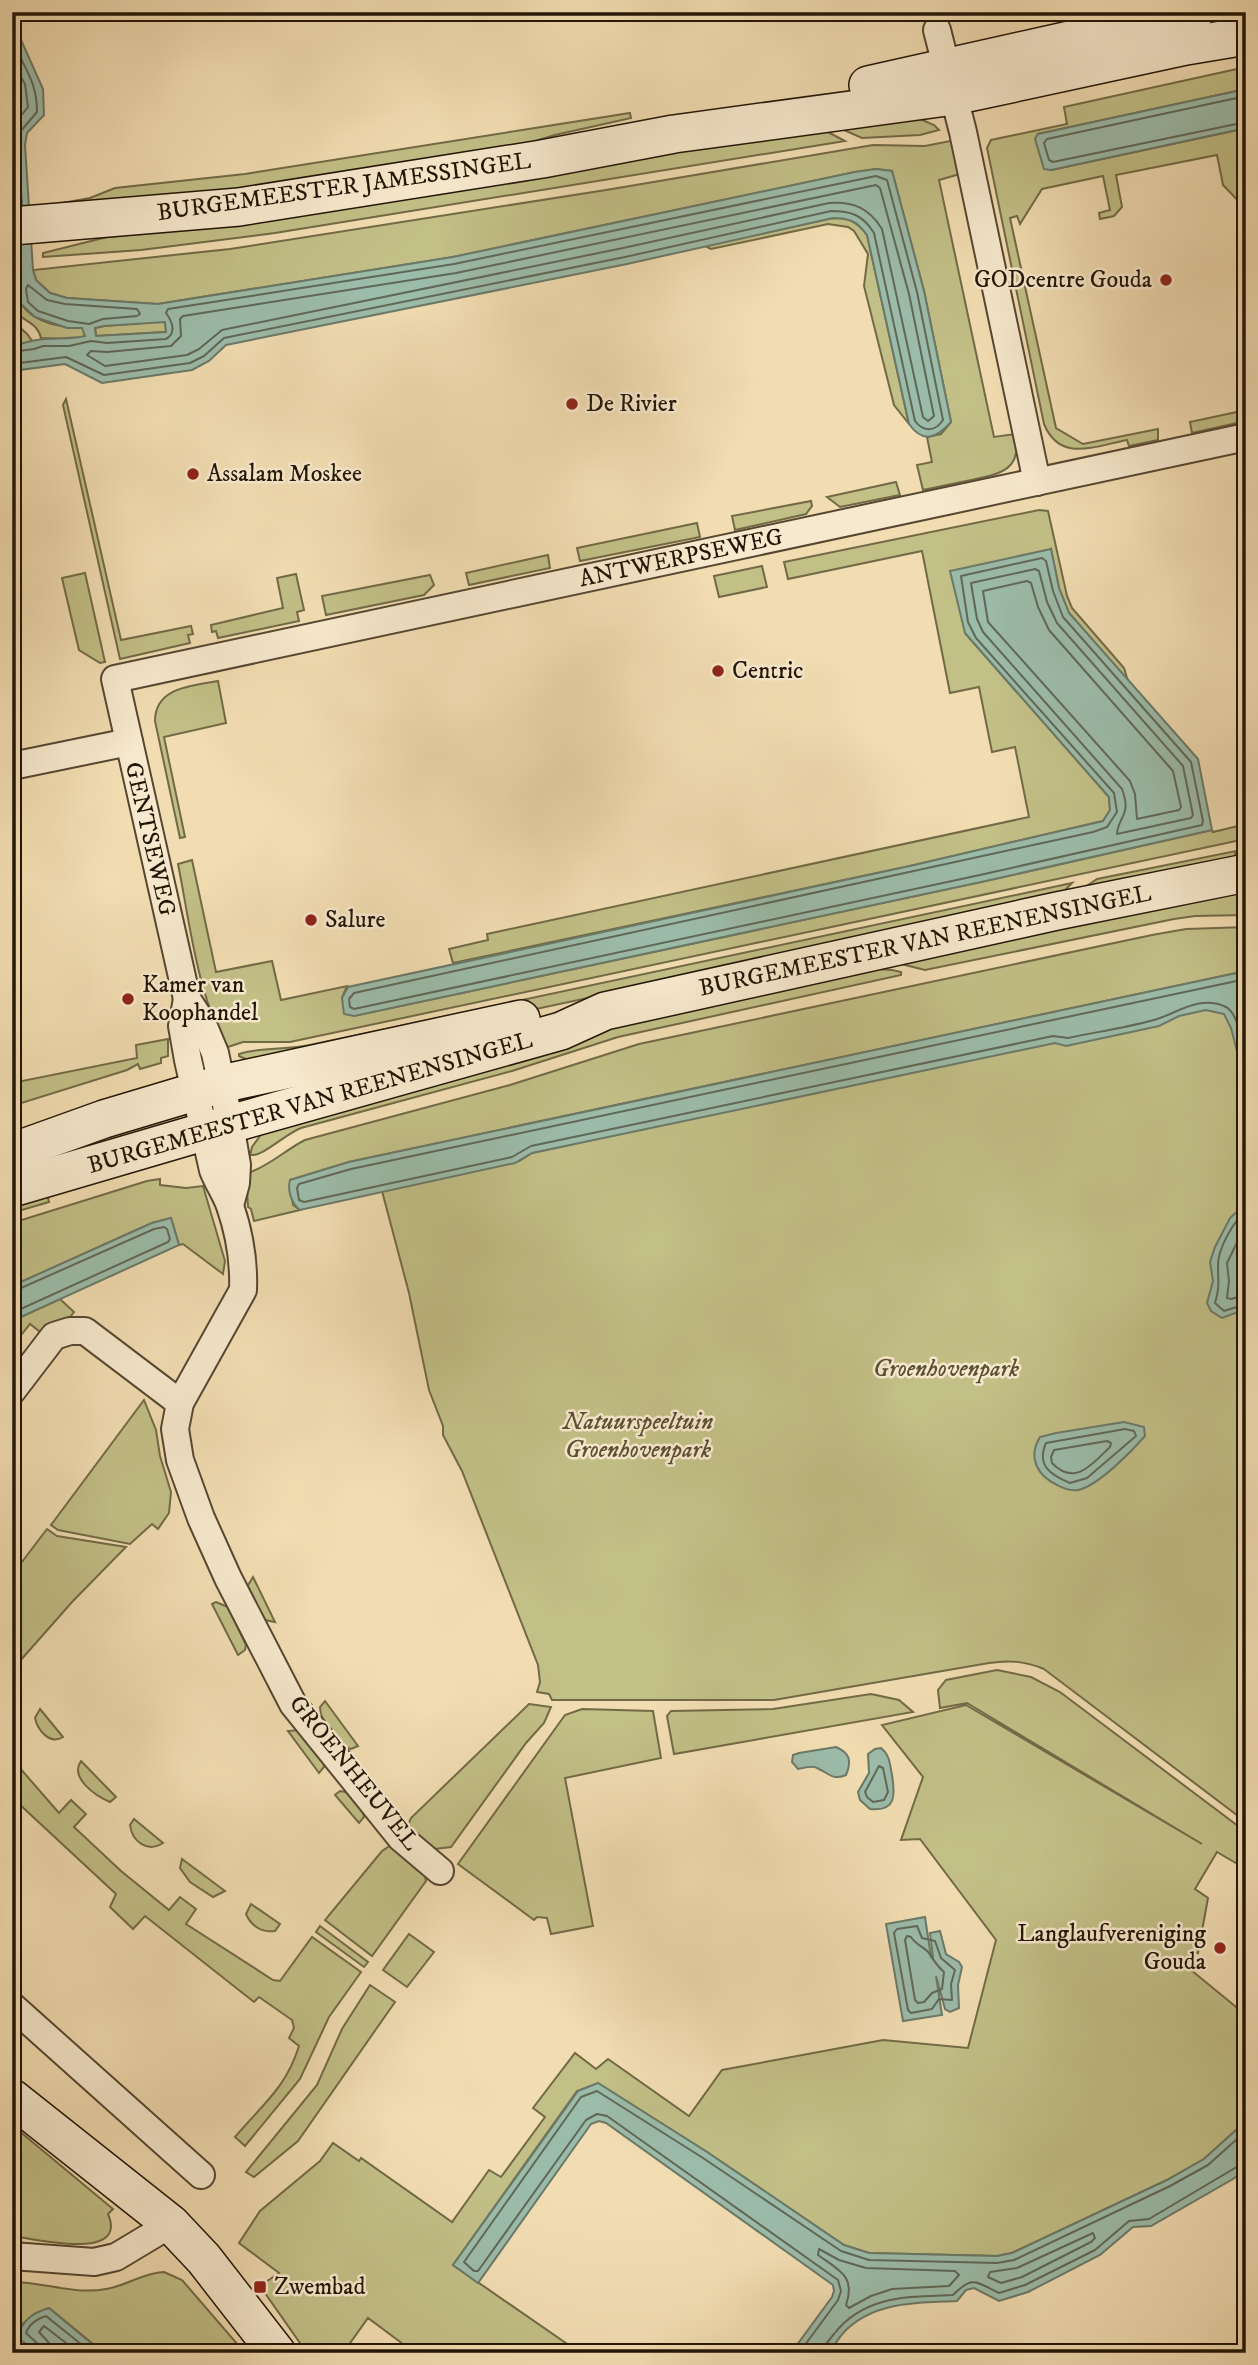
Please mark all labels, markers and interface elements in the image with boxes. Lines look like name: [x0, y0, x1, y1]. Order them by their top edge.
street label: BURGEMEESTER JAMESSINGEL: [155, 146, 533, 228]
place label: GODcentre Gouda: [974, 265, 1153, 295]
marker: GODcentre Gouda: [1158, 272, 1174, 288]
place label: De Rivier: [586, 389, 677, 419]
marker: De Rivier: [564, 396, 580, 412]
place label: Assalam Moskee: [207, 459, 362, 489]
marker: Assalam Moskee: [185, 466, 201, 482]
street label: ANTWERPSEWEG: [576, 522, 786, 594]
place label: Centric: [732, 656, 803, 686]
marker: Centric: [710, 663, 726, 679]
street label: GENTSEWEG: [118, 759, 182, 919]
street label: BURGEMEESTER VAN REENENSINGEL: [696, 878, 1154, 1004]
place label: Salure: [325, 905, 385, 935]
marker: Salure: [303, 912, 319, 928]
place label: Kamer van Koophandel: [142, 970, 259, 1028]
marker: Kamer van Koophandel: [120, 991, 136, 1007]
street label: BURGEMEESTER VAN REENENSINGEL: [84, 1025, 536, 1181]
park label: Groenhovenpark: [873, 1354, 1019, 1384]
park label: Natuurspeeltuin Groenhovenpark: [561, 1407, 713, 1465]
street label: GROENHEUVEL: [282, 1689, 426, 1857]
place label: Langlaufvereniging Gouda: [1017, 1919, 1207, 1977]
marker: Langlaufvereniging Gouda: [1212, 1940, 1228, 1956]
place label: Zwembad: [274, 2272, 366, 2302]
marker: Zwembad: [252, 2279, 268, 2295]

